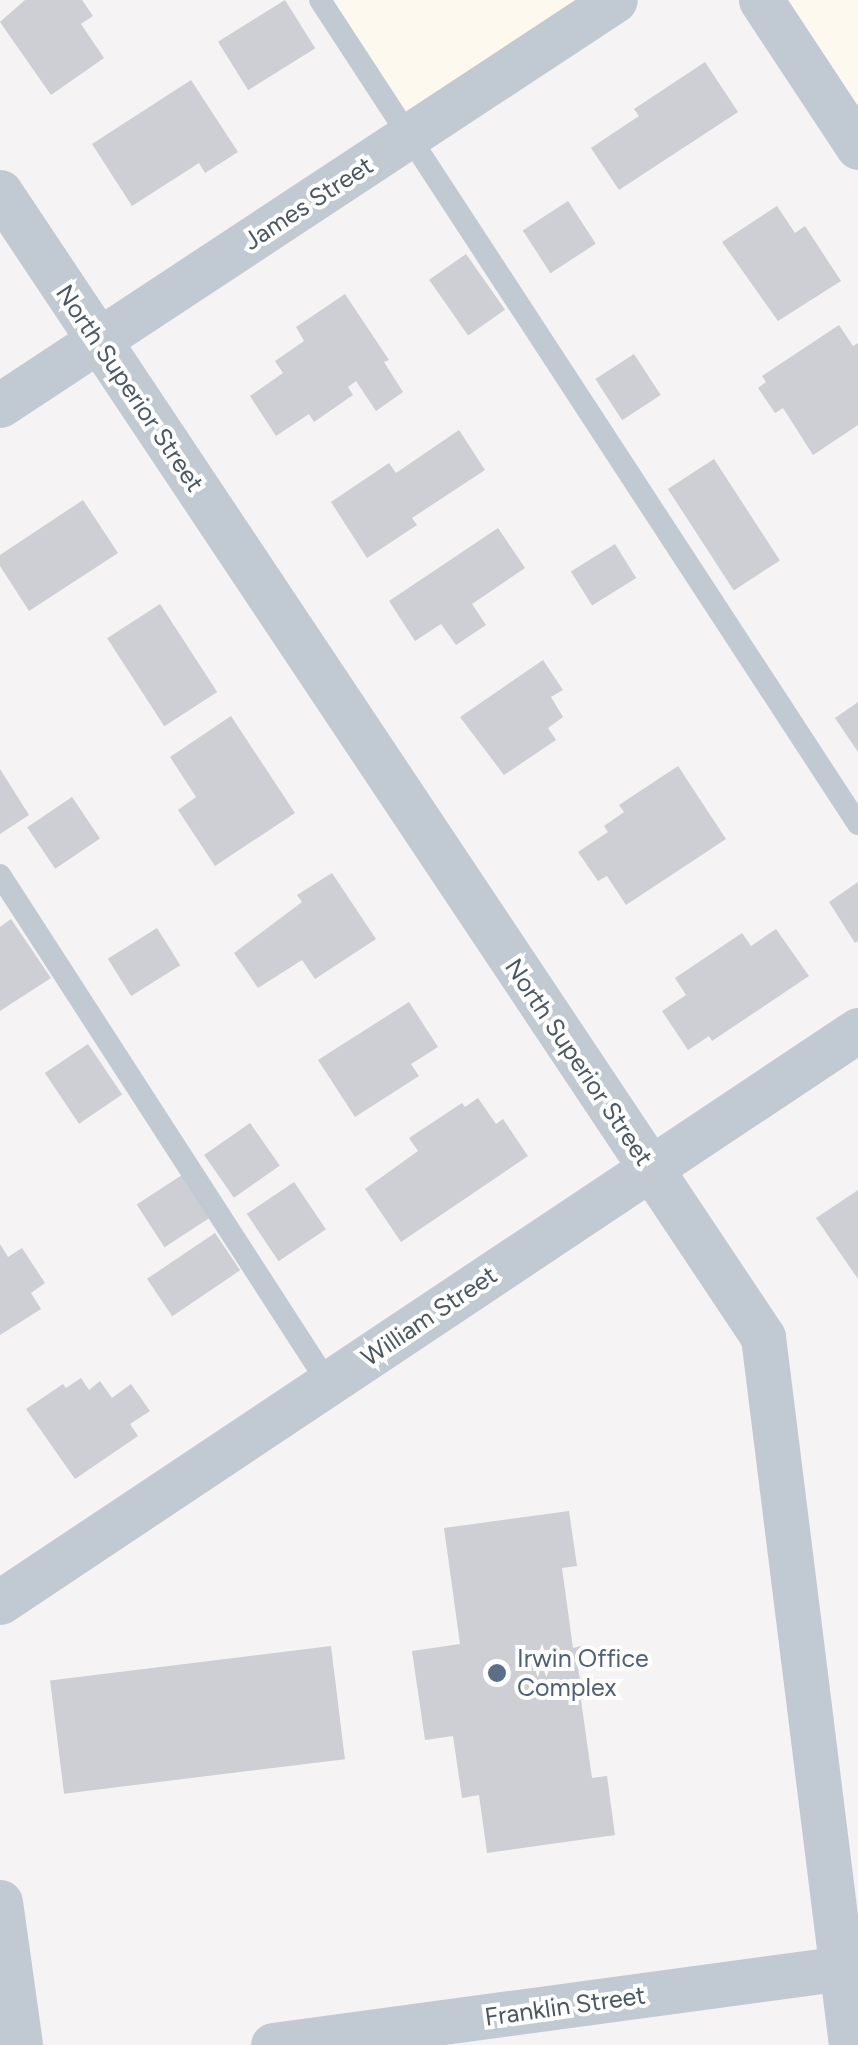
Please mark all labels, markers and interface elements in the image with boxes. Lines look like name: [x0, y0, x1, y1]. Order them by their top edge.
street label: James Street: [238, 150, 378, 256]
street label: North Superior Street: [50, 279, 210, 497]
street label: North Superior Street: [499, 953, 659, 1171]
street label: William Street: [356, 1260, 502, 1372]
place label: Irwin Office Complex: [517, 1644, 649, 1703]
marker: Irwin Office Complex: [486, 1662, 508, 1684]
street label: Franklin Street: [483, 1980, 647, 2032]

